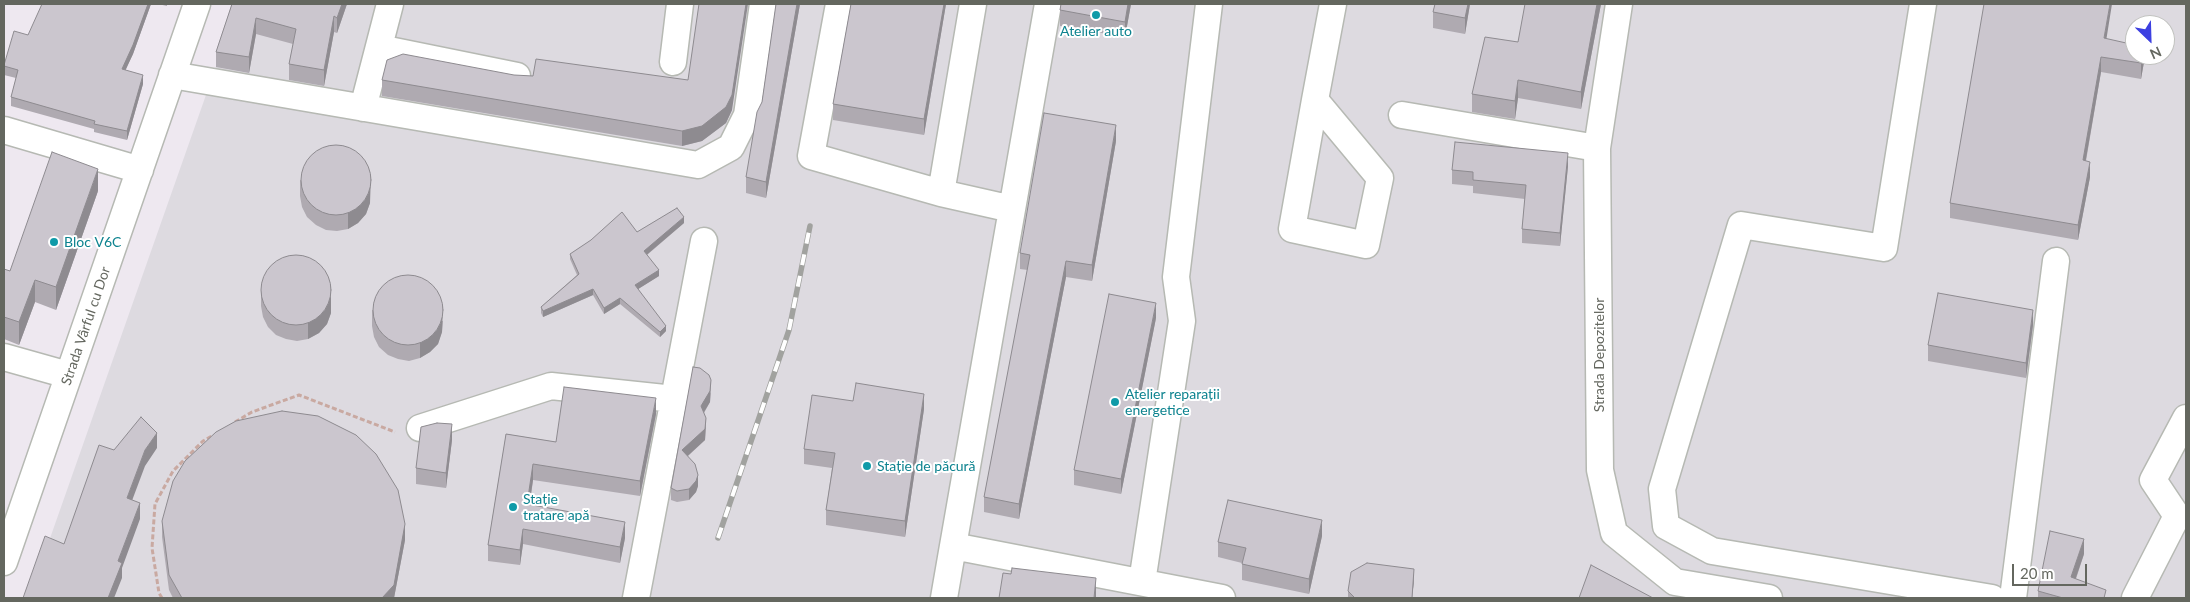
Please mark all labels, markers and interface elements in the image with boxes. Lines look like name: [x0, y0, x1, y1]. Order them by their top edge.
marker: Atelier auto: [1090, 9, 1102, 21]
north arrow: [2125, 15, 2175, 65]
place label: Atelier auto: [1060, 23, 1132, 39]
text: N: [2148, 43, 2164, 63]
place label: Bloc V6C: [64, 234, 121, 250]
marker: Bloc V6C: [48, 236, 60, 248]
street label: Strada Vârful cu Dor: [58, 264, 114, 388]
street label: Strada Depozitelor: [1591, 298, 1607, 412]
place label: Atelier reparații energetice: [1125, 386, 1220, 418]
marker: Atelier reparații energetice: [1109, 396, 1121, 408]
place label: Stație de păcură: [877, 458, 976, 474]
marker: Stație de păcură: [861, 460, 873, 472]
place label: Stație tratare apă: [523, 491, 589, 524]
marker: Stație tratare apă: [507, 501, 519, 513]
scale bar: [2015, 554, 2090, 586]
text: 20 m: [2020, 564, 2054, 582]

